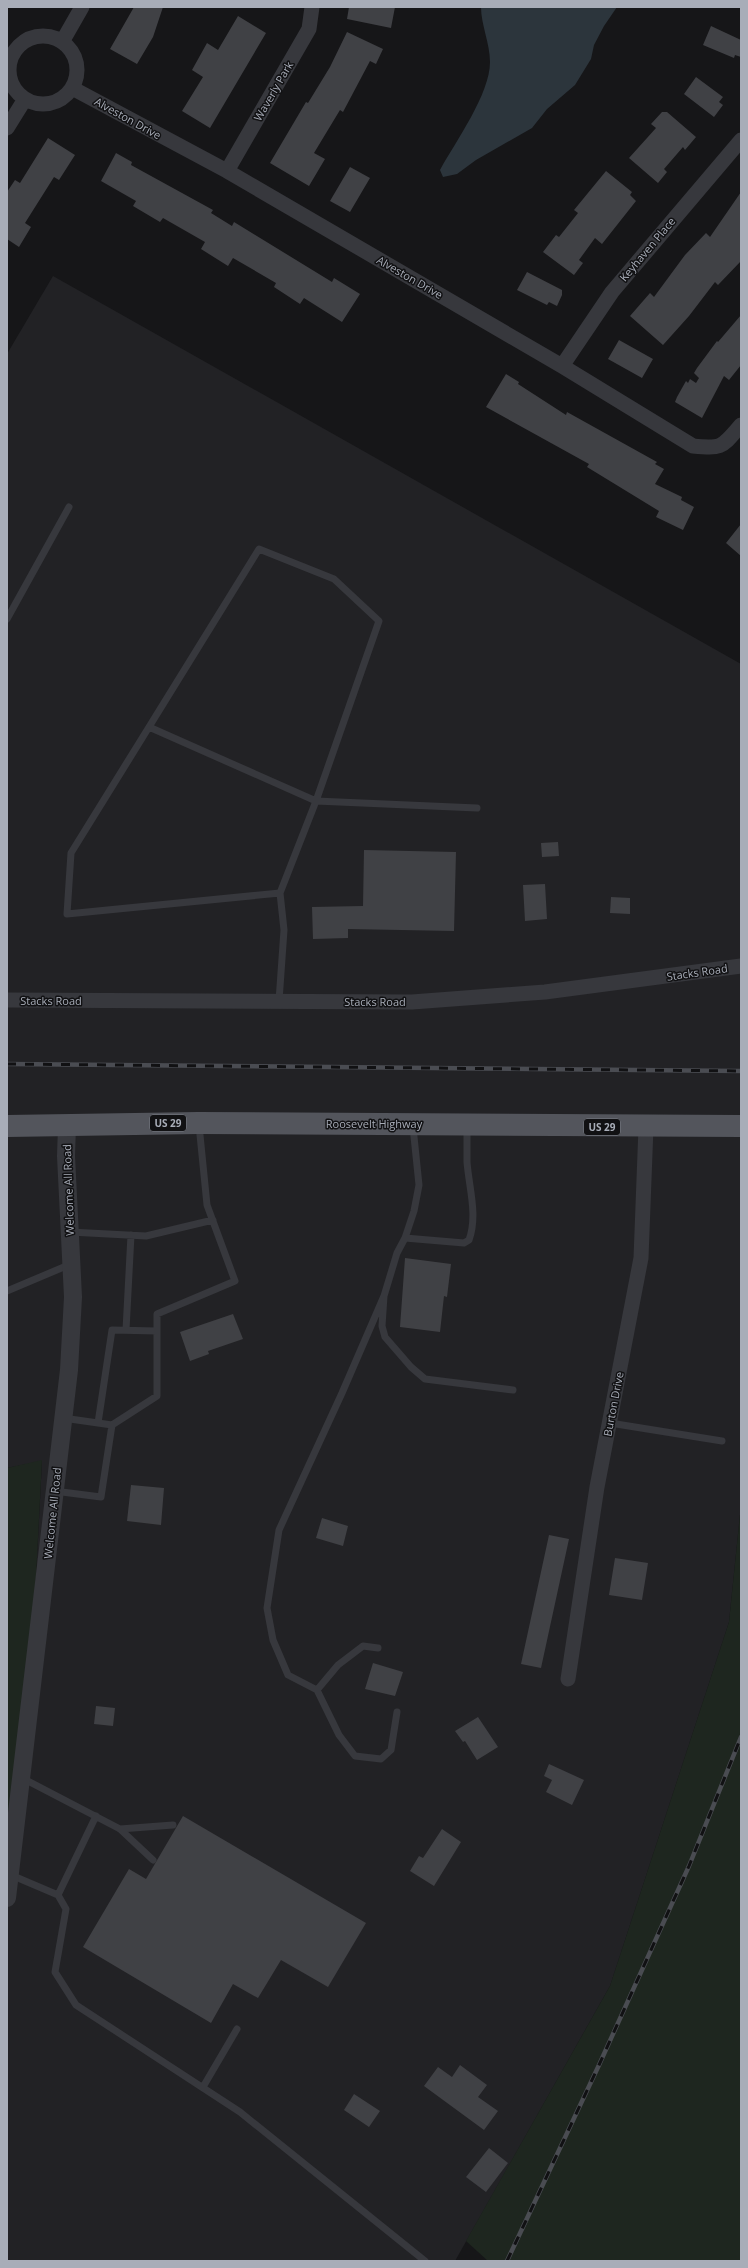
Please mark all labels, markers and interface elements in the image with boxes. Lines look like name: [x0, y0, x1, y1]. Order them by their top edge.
street label: Waverly Park: [250, 58, 296, 124]
street label: Alveston Drive: [92, 94, 164, 142]
street label: Keyhaven Place: [616, 214, 678, 284]
street label: Alveston Drive: [374, 252, 446, 302]
street label: Stacks Road: [666, 960, 728, 984]
street label: Stacks Road: [20, 993, 82, 1008]
street label: Stacks Road: [344, 994, 406, 1009]
road number: US 29: [150, 1115, 186, 1131]
street label: Roosevelt Highway: [326, 1116, 423, 1131]
road number: US 29: [584, 1119, 620, 1135]
street label: Welcome All Road: [59, 1144, 77, 1236]
street label: Burton Drive: [599, 1370, 627, 1438]
street label: Welcome All Road: [40, 1467, 64, 1559]

